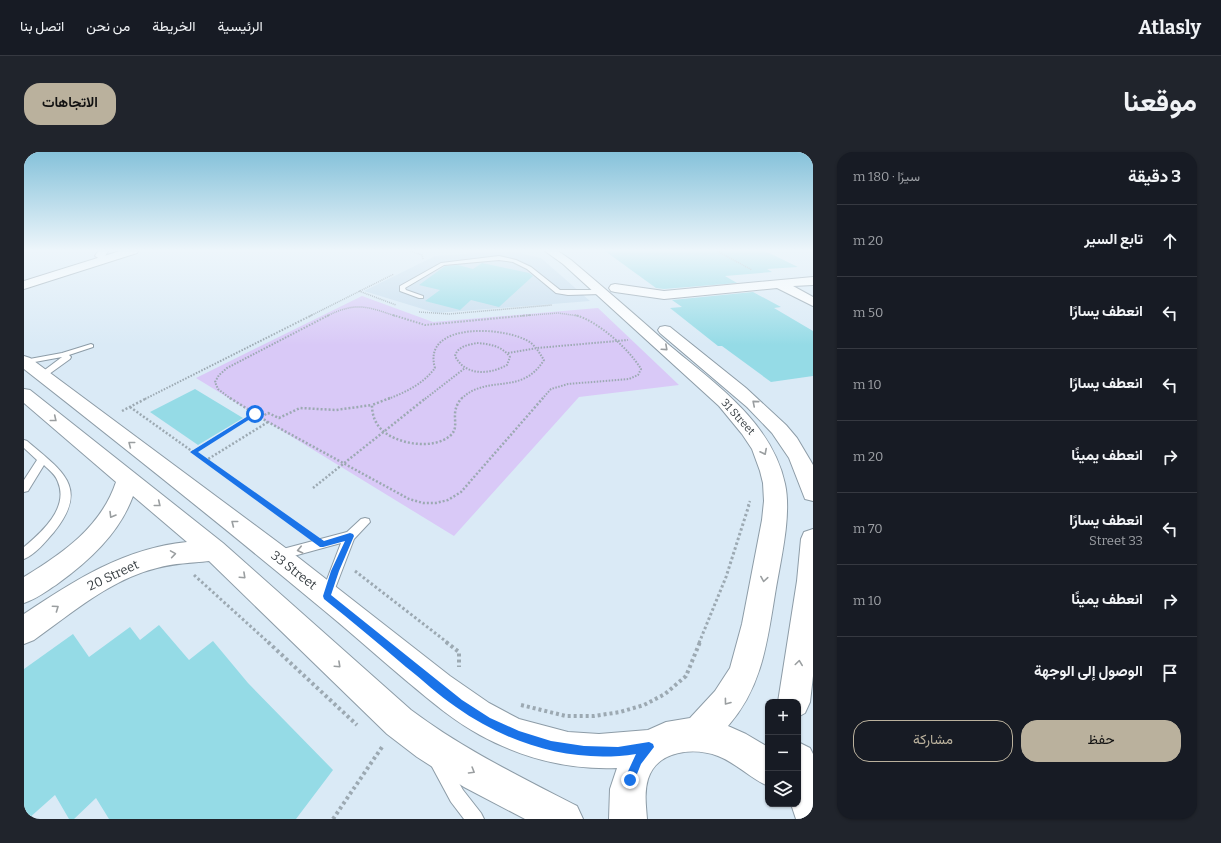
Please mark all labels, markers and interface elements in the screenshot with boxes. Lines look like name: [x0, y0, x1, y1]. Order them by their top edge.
text: Atlasly: [1139, 16, 1201, 39]
text: اتصل بنا: [20, 18, 64, 35]
text: من نحن: [86, 18, 130, 35]
text: الخريطة: [152, 18, 196, 35]
text: الرئيسية: [218, 18, 263, 35]
button: الاتجاهات: [24, 83, 116, 125]
text: موقعنا: [1123, 85, 1197, 118]
text: 3 دقيقة: [1128, 166, 1181, 187]
text: سيرًا · 180 m: [853, 169, 920, 184]
text: تابع السير: [1084, 230, 1143, 248]
icon: ahead: [1159, 230, 1181, 252]
text: 20 m: [853, 233, 883, 248]
text: انعطف يسارًا: [1069, 302, 1143, 320]
icon: left: [1159, 302, 1181, 324]
text: 50 m: [853, 305, 883, 320]
one-way arrow: [660, 344, 668, 351]
text: انعطف يسارًا: [1069, 374, 1143, 392]
icon: left: [1159, 374, 1181, 396]
text: 10 m: [853, 377, 882, 392]
street label: 31 Street: [718, 396, 758, 438]
one-way arrow: [752, 401, 759, 408]
route start: [246, 405, 264, 423]
one-way arrow: [50, 414, 57, 421]
one-way arrow: [128, 442, 135, 449]
text: انعطف يمينًا: [1071, 446, 1143, 464]
icon: right: [1159, 446, 1181, 468]
one-way arrow: [759, 448, 766, 455]
text: 20 m: [853, 449, 883, 464]
one-way arrow: [154, 499, 161, 506]
one-way arrow: [110, 511, 117, 518]
text: انعطف يسارًا: [1069, 511, 1143, 529]
icon: left: [1159, 518, 1181, 540]
one-way arrow: [231, 521, 238, 528]
text: 70 m: [853, 521, 883, 536]
text: 33 Street: [1089, 533, 1143, 548]
one-way arrow: [296, 546, 303, 554]
street label: 33 Street: [268, 548, 320, 593]
one-way arrow: [170, 550, 176, 559]
street label: 20 Street: [85, 557, 141, 593]
one-way arrow: [238, 571, 245, 578]
one-way arrow: [760, 576, 769, 582]
text: انعطف يمينًا: [1071, 590, 1143, 608]
icon: right: [1159, 590, 1181, 612]
text: 10 m: [853, 593, 882, 608]
one-way arrow: [52, 605, 59, 613]
one-way arrow: [333, 660, 341, 667]
one-way arrow: [794, 660, 803, 666]
text: الوصول إلى الوجهة: [1034, 662, 1143, 680]
icon: arrive: [1159, 662, 1181, 684]
one-way arrow: [725, 698, 732, 705]
map controls: [765, 699, 801, 807]
button: +: [765, 699, 801, 735]
button: مشاركة: [853, 720, 1013, 762]
button: حفظ: [1021, 720, 1181, 762]
button: −: [765, 735, 801, 771]
one-way arrow: [468, 767, 475, 774]
route end: [621, 771, 639, 789]
button: layers: [765, 771, 801, 807]

